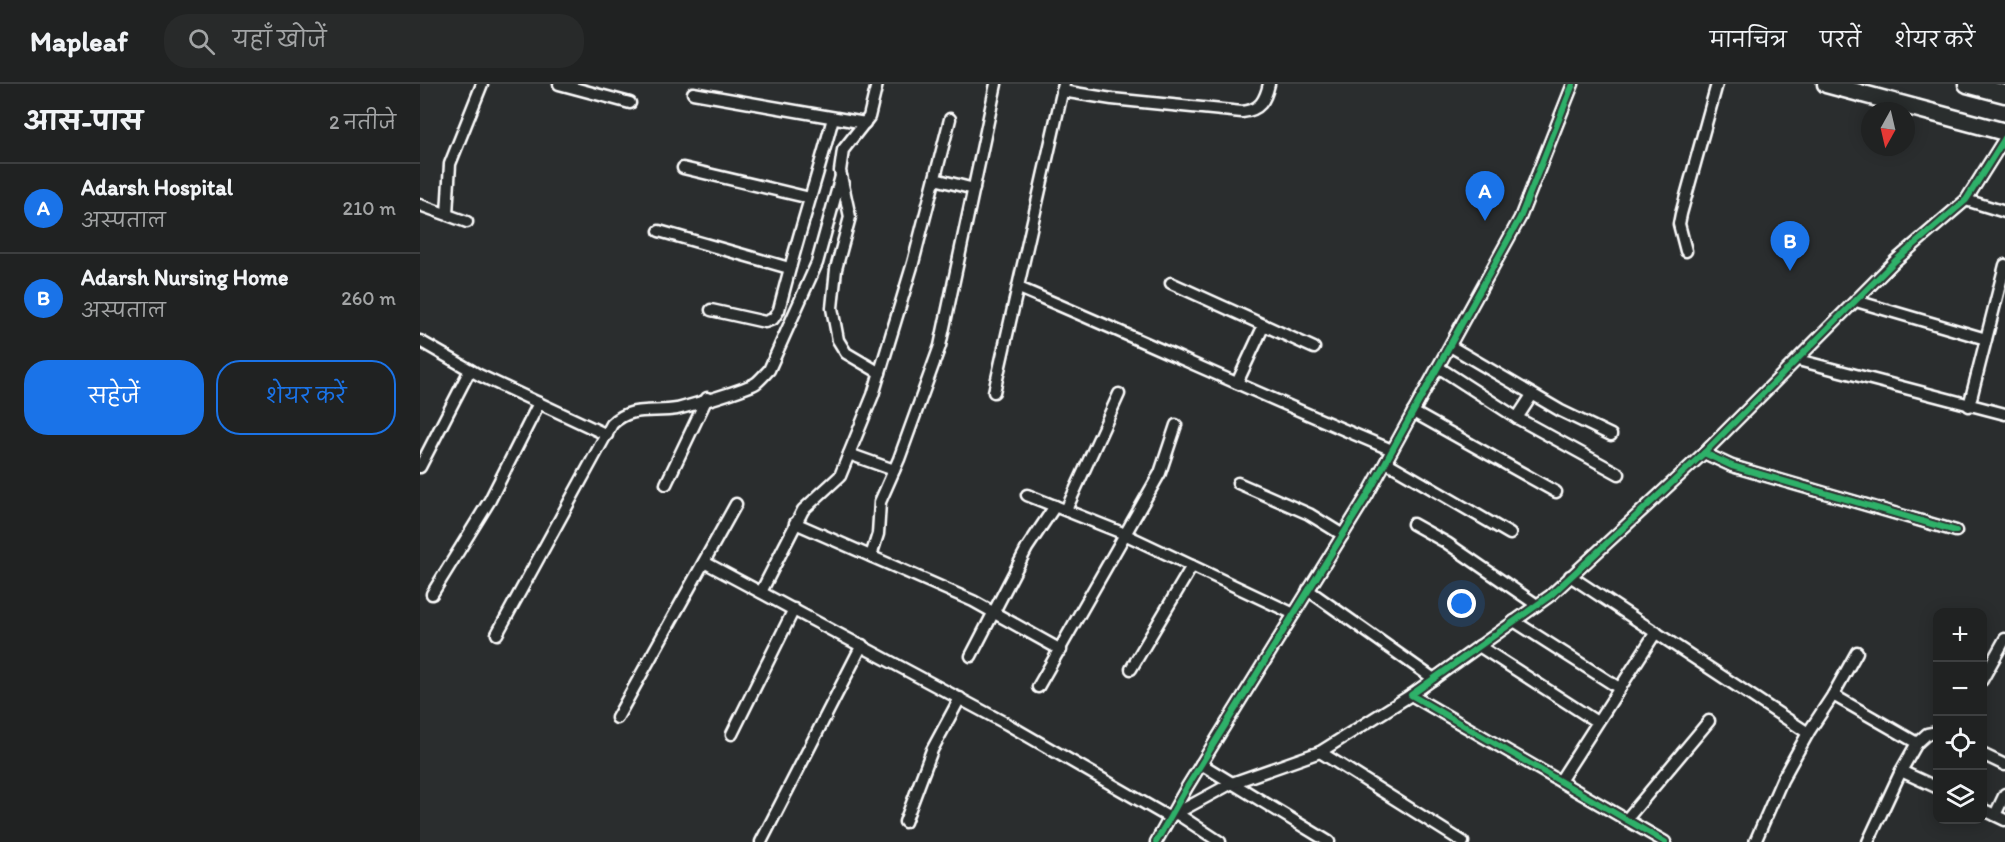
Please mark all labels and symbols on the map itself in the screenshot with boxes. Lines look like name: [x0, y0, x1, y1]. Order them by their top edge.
north arrow: [1861, 102, 1915, 156]
pin: A: [1466, 172, 1504, 221]
pin: B: [1770, 222, 1810, 271]
your location: [1447, 589, 1476, 618]

